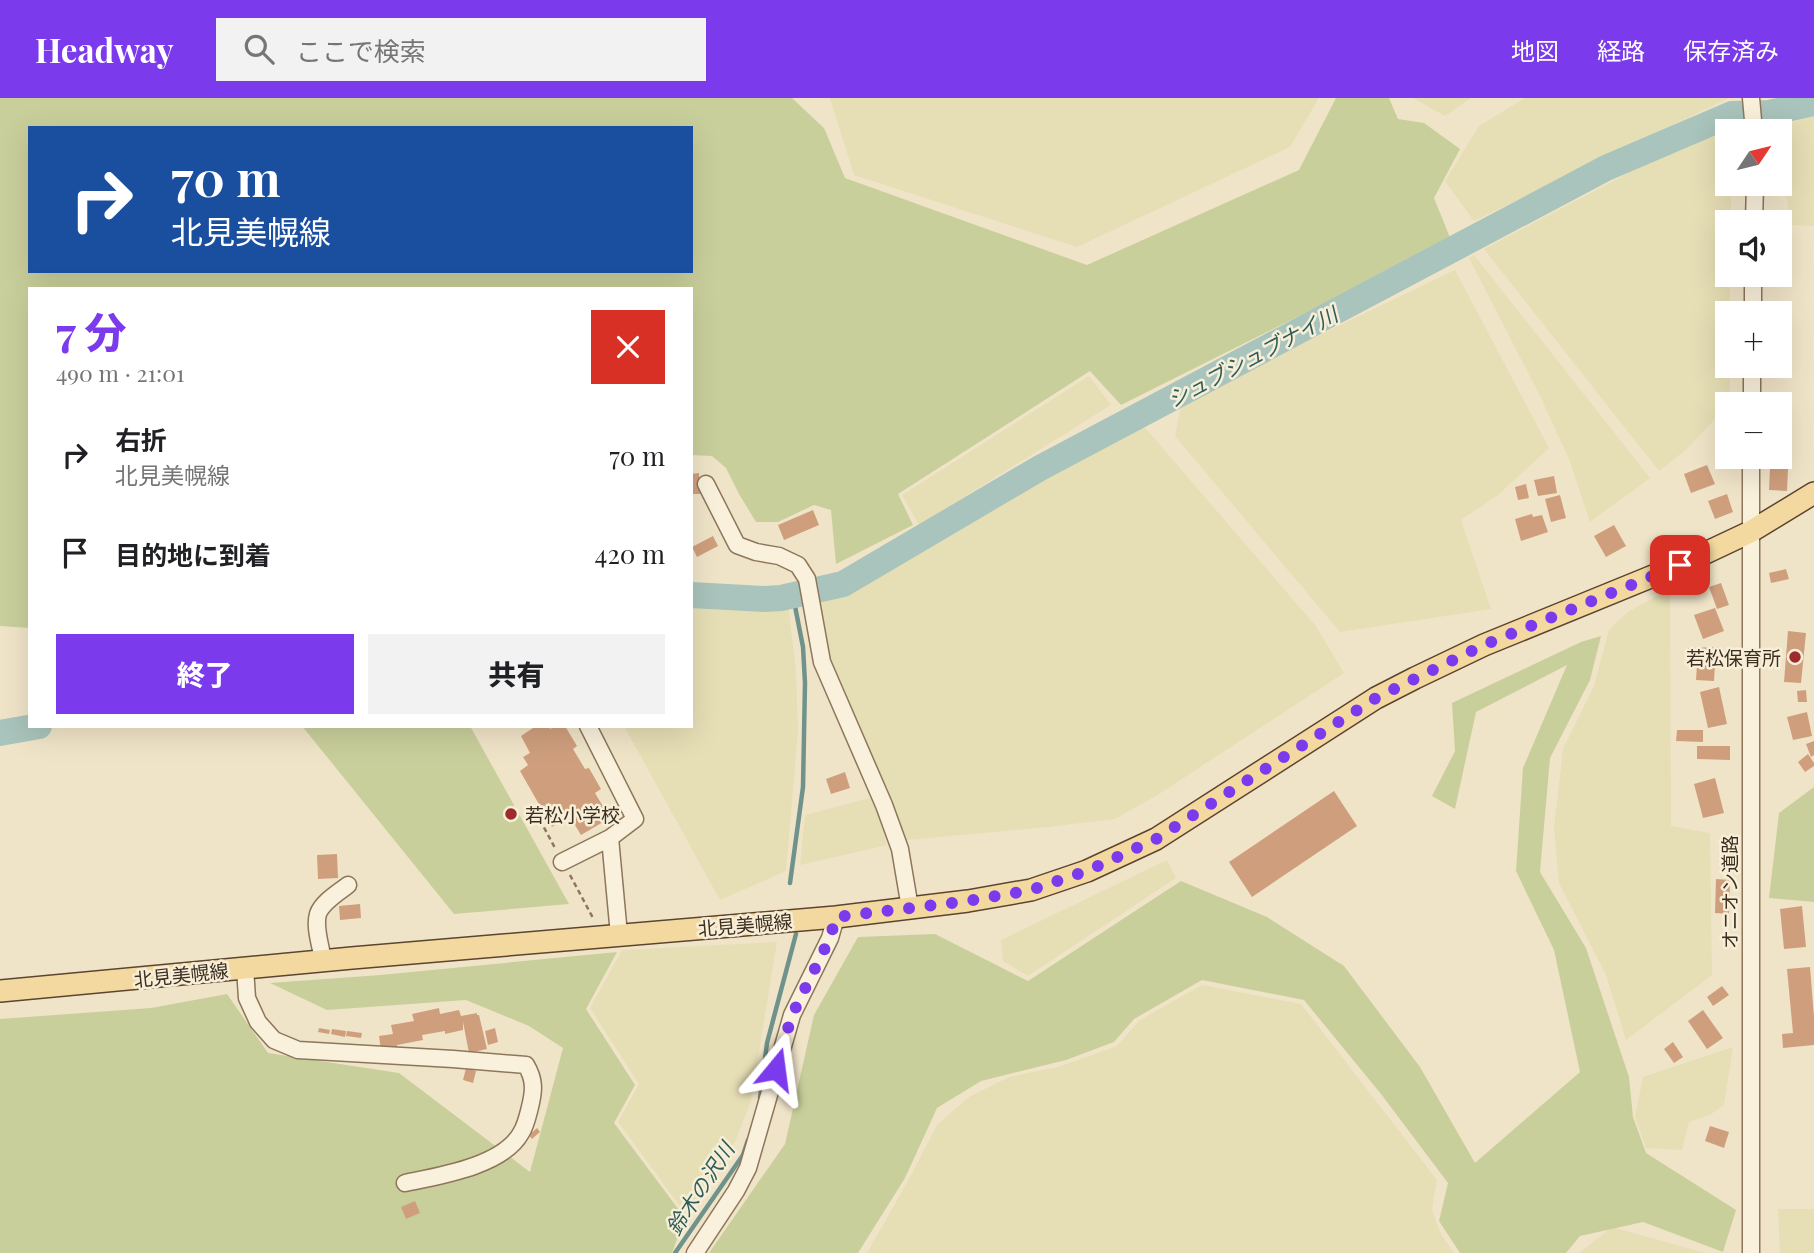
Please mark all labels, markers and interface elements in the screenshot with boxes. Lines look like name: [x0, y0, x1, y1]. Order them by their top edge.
search box: [216, 18, 706, 81]
text: Headway: [35, 27, 174, 71]
icon: search: [240, 30, 278, 68]
text: ここで検索: [296, 33, 426, 68]
text: 地図: [1511, 34, 1559, 66]
text: 経路: [1597, 34, 1645, 66]
text: 保存済み: [1683, 34, 1779, 66]
north arrow: [1715, 119, 1792, 196]
map controls: [1715, 119, 1792, 469]
text: 70 m: [171, 144, 281, 209]
icon: right: [56, 154, 147, 245]
text: 北見美幌線: [171, 209, 331, 252]
button: sound: [1715, 210, 1792, 287]
water label: シュブシュブナイ川: [1162, 298, 1344, 413]
button: +: [1715, 301, 1792, 378]
text: 7 分: [56, 303, 126, 359]
button: close: [591, 310, 665, 384]
text: 490 m · 21:01: [56, 357, 185, 388]
button: −: [1715, 392, 1792, 469]
text: 右折: [115, 422, 167, 457]
icon: right: [56, 436, 94, 474]
text: 70 m: [609, 438, 665, 473]
text: 北見美幌線: [115, 459, 230, 490]
icon: arrive: [56, 534, 94, 572]
pin: [1650, 535, 1710, 595]
text: 420 m: [595, 536, 665, 571]
text: 目的地に到着: [115, 537, 271, 572]
icon: arrive: [1661, 546, 1699, 584]
button: 終了: [56, 634, 354, 714]
button: 共有: [368, 634, 665, 714]
place label: 若松保育所: [1686, 644, 1781, 670]
marker: 若松保育所: [1787, 649, 1803, 665]
place label: 若松小学校: [525, 801, 620, 827]
marker: 若松小学校: [503, 806, 519, 822]
street label: オニオン道路: [1716, 835, 1742, 949]
street label: 北見美幌線: [697, 907, 793, 941]
street label: 北見美幌線: [132, 956, 230, 992]
position arrow: [739, 1032, 813, 1106]
water label: 鈴木の沢川: [659, 1135, 740, 1240]

